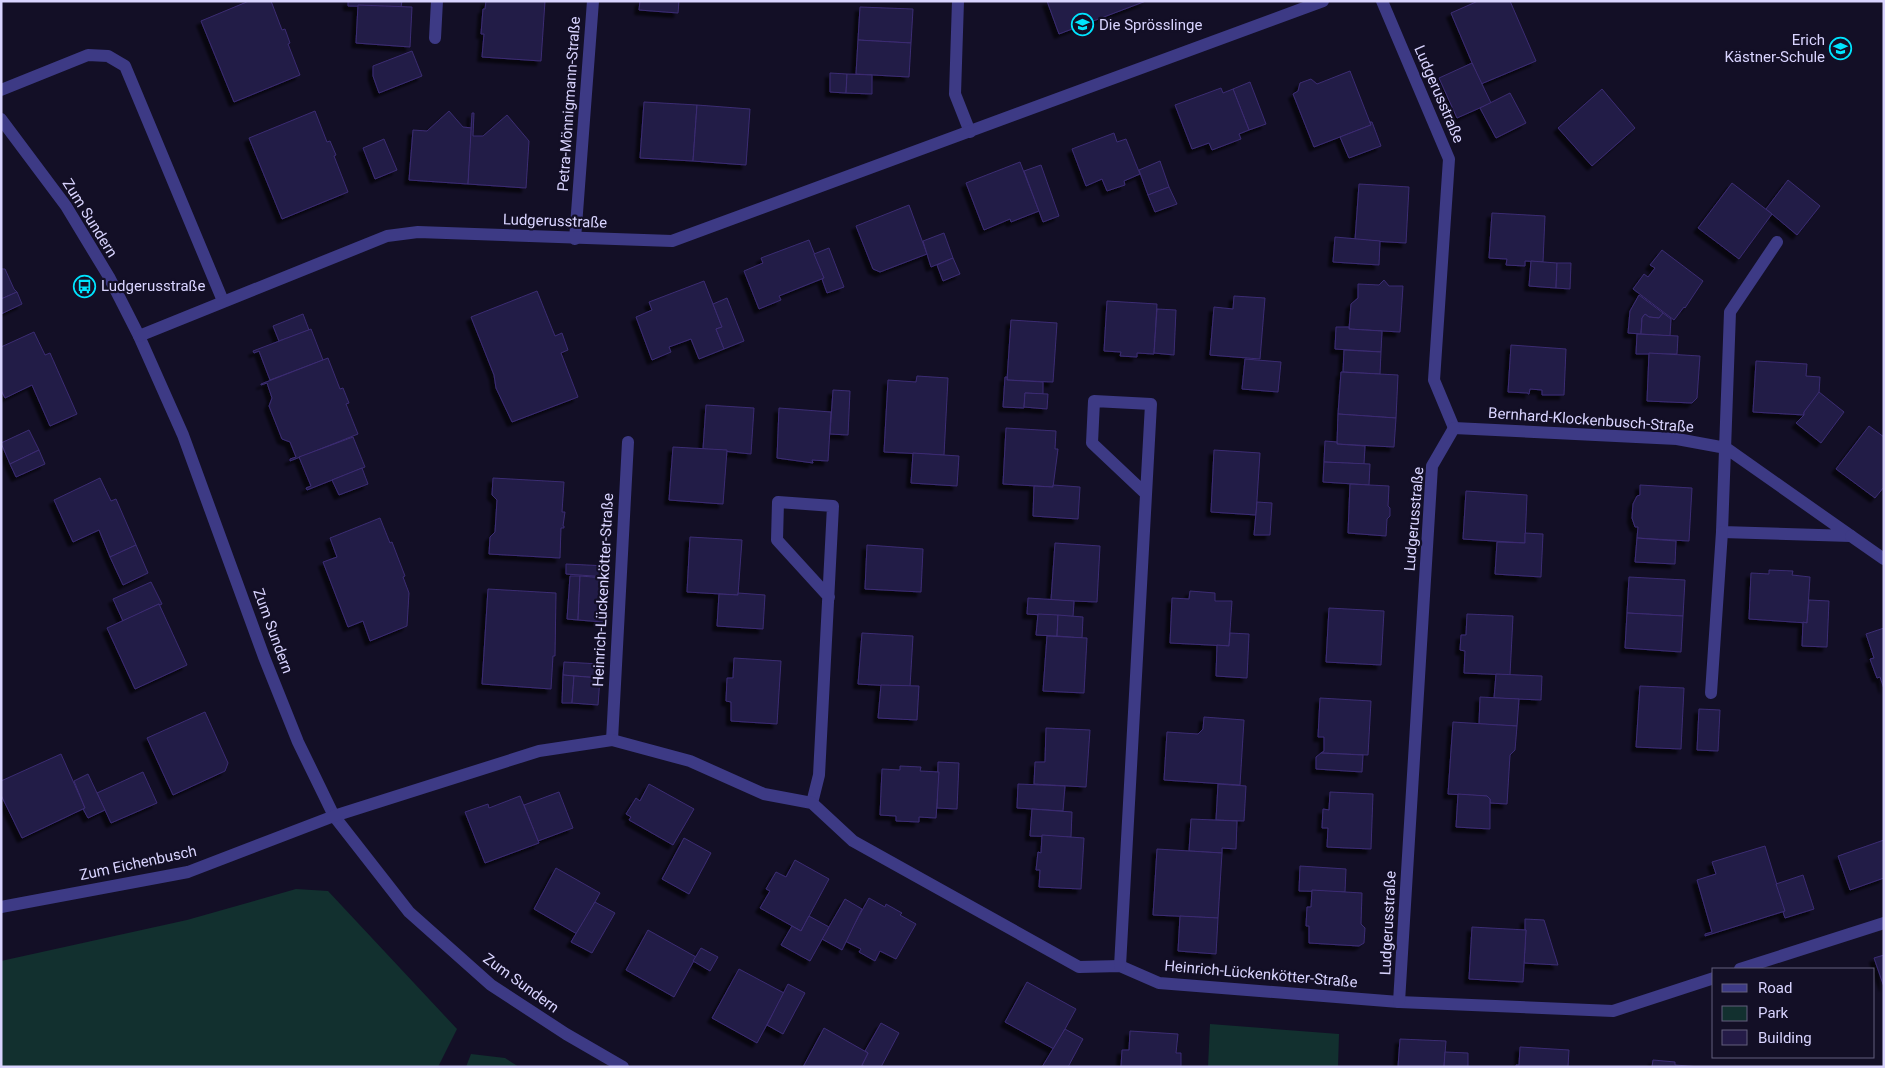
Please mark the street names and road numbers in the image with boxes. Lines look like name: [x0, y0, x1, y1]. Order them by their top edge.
street label: Petra-Mönnigmann-Straße: [554, 16, 584, 192]
street label: Ludgerusstraße: [1410, 42, 1468, 146]
street label: Zum Sundern: [59, 175, 121, 261]
street label: Ludgerusstraße: [502, 210, 608, 232]
street label: Bernhard-Klockenbusch-Straße: [1488, 404, 1694, 436]
street label: Ludgerusstraße: [1400, 466, 1428, 572]
street label: Heinrich-Lückenkötter-Straße: [589, 493, 617, 687]
street label: Zum Sundern: [249, 586, 297, 676]
street label: Zum Eichenbusch: [78, 842, 198, 884]
street label: Ludgerusstraße: [1376, 870, 1400, 976]
street label: Zum Sundern: [480, 949, 562, 1017]
street label: Heinrich-Lückenkötter-Straße: [1164, 957, 1358, 991]

